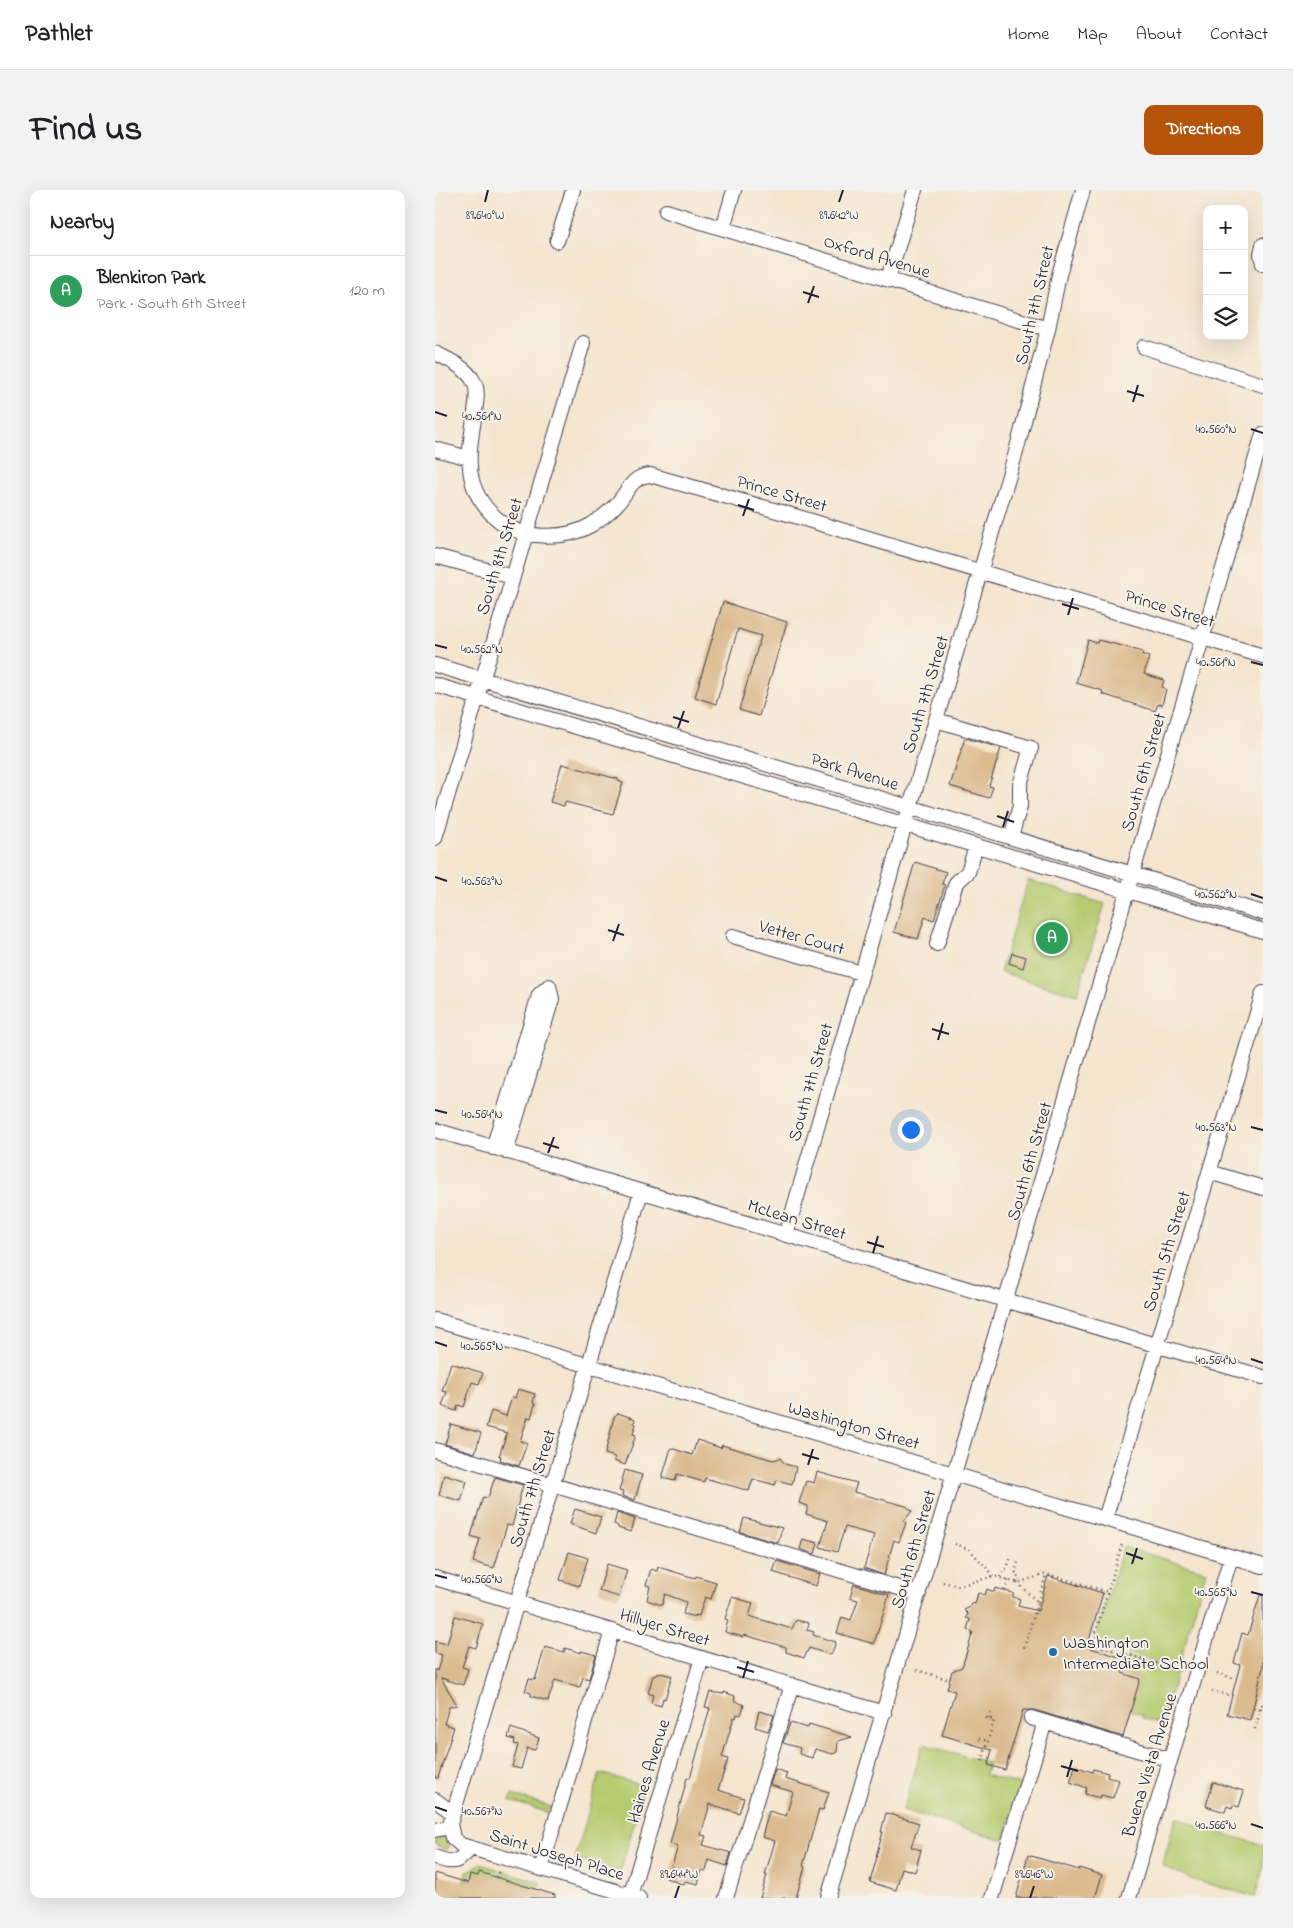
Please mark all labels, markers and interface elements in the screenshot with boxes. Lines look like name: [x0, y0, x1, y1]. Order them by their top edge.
text: Pathlet: [25, 17, 93, 52]
text: Home: [1008, 22, 1049, 48]
text: Map: [1077, 22, 1108, 48]
text: About: [1136, 22, 1182, 48]
text: Contact: [1210, 22, 1268, 48]
text: Find us: [30, 105, 142, 156]
button: Directions: [1144, 105, 1263, 155]
map controls: [1203, 205, 1248, 340]
button: +: [1203, 205, 1248, 250]
text: 89.640°W: [466, 207, 504, 225]
text: 89.642°W: [819, 207, 859, 225]
text: Nearby: [50, 208, 114, 238]
street label: Oxford Avenue: [820, 229, 934, 287]
street label: South 7th Street: [1010, 243, 1062, 368]
button: −: [1203, 250, 1248, 295]
text: Blenkiron Park: [97, 265, 206, 292]
text: A: [61, 279, 71, 303]
text: 120 m: [349, 279, 385, 303]
text: Park · South 6th Street: [97, 292, 246, 316]
button: layers: [1203, 295, 1248, 340]
text: 40.561°N: [462, 408, 502, 426]
text: 40.560°N: [1195, 421, 1237, 439]
street label: Prince Street: [733, 470, 830, 520]
street label: South 8th Street: [471, 495, 531, 618]
street label: Prince Street: [1121, 584, 1218, 636]
street label: South 7th Street: [897, 632, 957, 757]
text: 40.562°N: [461, 641, 503, 659]
text: 40.561°N: [1196, 654, 1236, 672]
street label: South 6th Street: [1116, 710, 1174, 835]
street label: Park Avenue: [807, 747, 903, 799]
text: 40.563°N: [462, 873, 503, 891]
text: 40.562°N: [1195, 886, 1237, 904]
street label: Vetter Court: [755, 914, 847, 964]
pin: A: [1036, 919, 1068, 957]
street label: South 7th Street: [783, 1020, 841, 1145]
street label: South 6th Street: [1002, 1099, 1060, 1224]
text: 40.564°N: [462, 1106, 502, 1124]
your location: [898, 1117, 924, 1143]
text: 40.563°N: [1196, 1119, 1237, 1137]
street label: South 5th Street: [1137, 1188, 1199, 1315]
street label: McLean Street: [744, 1194, 849, 1248]
text: 40.565°N: [461, 1338, 503, 1356]
text: 40.564°N: [1196, 1352, 1236, 1370]
street label: Washington Street: [784, 1396, 922, 1459]
street label: South 7th Street: [504, 1426, 564, 1551]
street label: South 6th Street: [886, 1487, 944, 1612]
text: 40.566°N: [461, 1571, 503, 1589]
text: 40.565°N: [1195, 1584, 1237, 1602]
street label: Hillyer Street: [616, 1603, 713, 1655]
place label: Washington Intermediate School: [1063, 1631, 1209, 1678]
marker: Washington Intermediate School: [1047, 1646, 1059, 1658]
street label: Buena Vista Avenue: [1116, 1689, 1185, 1842]
street label: Haines Avenue: [622, 1715, 678, 1827]
text: 40.567°N: [462, 1803, 502, 1821]
text: 40.566°N: [1195, 1817, 1237, 1835]
street label: Saint Joseph Place: [486, 1823, 628, 1889]
text: 89.644°W: [660, 1866, 698, 1884]
text: 89.646°W: [1015, 1866, 1053, 1884]

